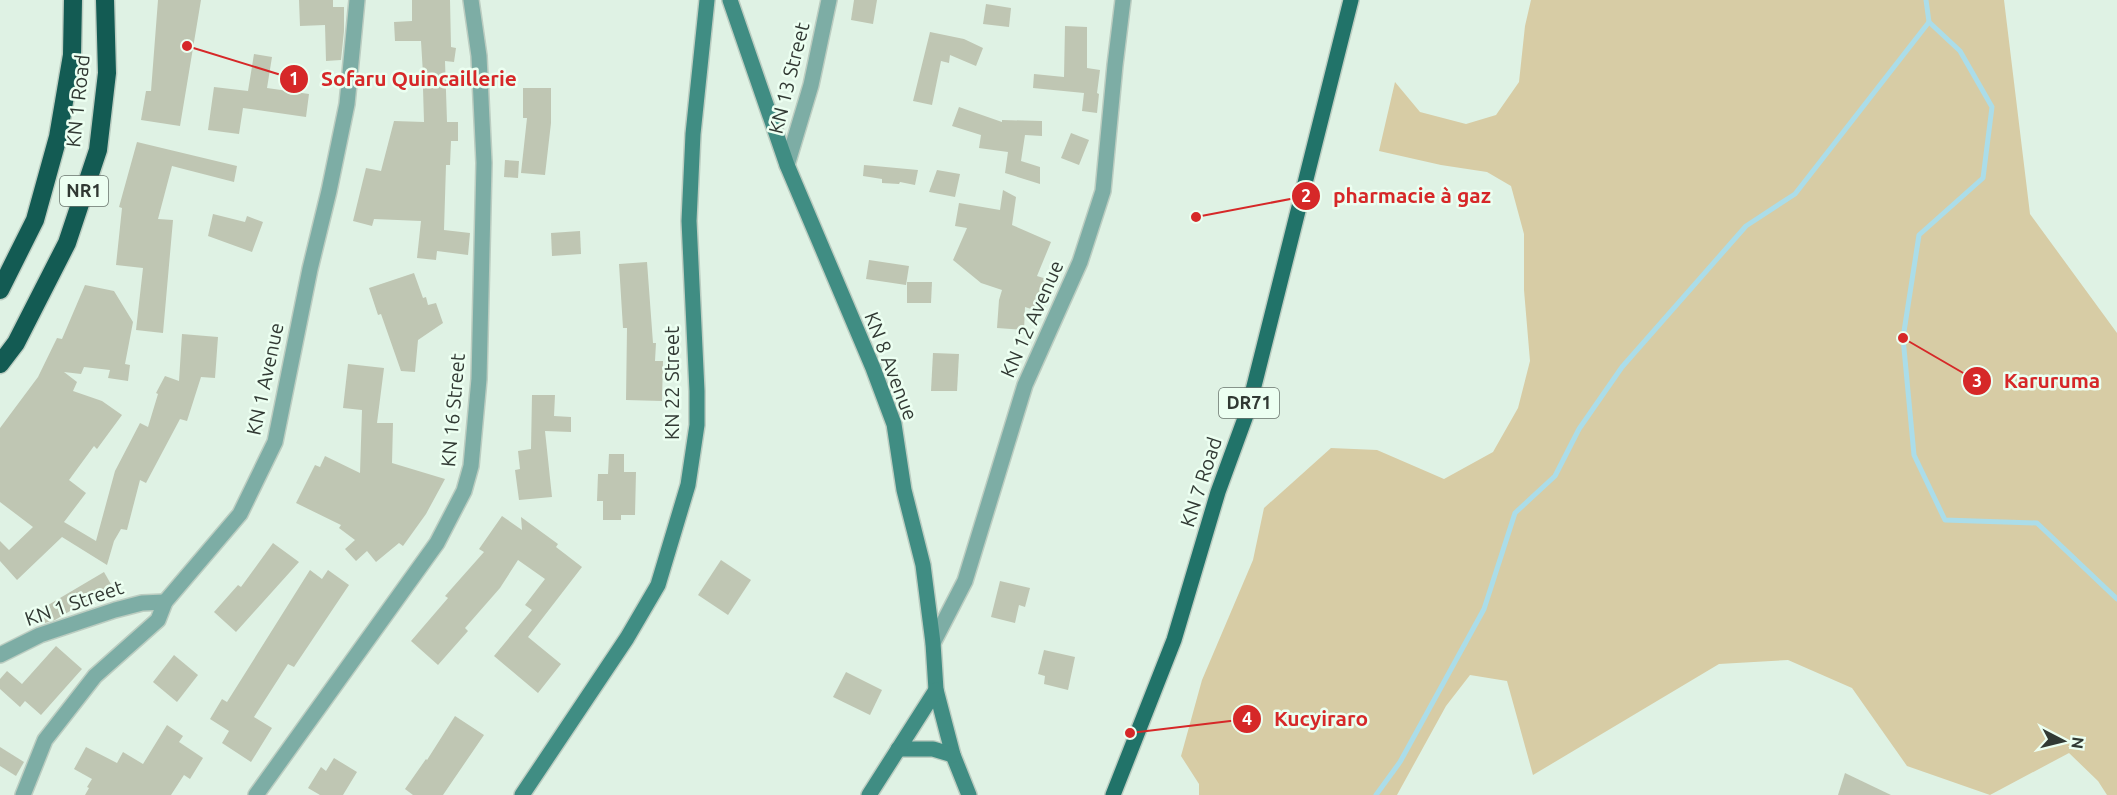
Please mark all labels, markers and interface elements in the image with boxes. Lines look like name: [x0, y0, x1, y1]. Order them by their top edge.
street label: KN 13 Street: [764, 20, 813, 136]
street label: KN 1 Road: [61, 54, 94, 148]
callout: Sofaru Quincaillerie: [279, 59, 529, 98]
text: Sofaru Quincaillerie: [321, 66, 517, 90]
text: 1: [289, 68, 299, 88]
road number: NR1: [60, 176, 108, 206]
callout: pharmacie à gaz: [1291, 176, 1503, 215]
text: pharmacie à gaz: [1333, 183, 1491, 207]
text: 2: [1301, 185, 1311, 205]
street label: KN 12 Avenue: [996, 257, 1068, 381]
street label: KN 8 Avenue: [860, 308, 923, 423]
street label: KN 1 Avenue: [241, 321, 288, 437]
street label: KN 22 Street: [660, 326, 683, 440]
street label: KN 16 Street: [436, 352, 469, 468]
callout: Karuruma: [1962, 361, 2112, 400]
text: Karuruma: [2004, 368, 2100, 392]
text: 3: [1972, 370, 1982, 390]
road number: DR71: [1219, 388, 1279, 418]
street label: KN 7 Road: [1175, 434, 1226, 530]
street label: KN 1 Street: [22, 575, 126, 630]
callout: Kucyiraro: [1232, 699, 1380, 738]
text: Kucyiraro: [1274, 706, 1368, 730]
text: 4: [1242, 708, 1252, 728]
north arrow: [2033, 711, 2093, 771]
text: N: [2068, 736, 2088, 750]

